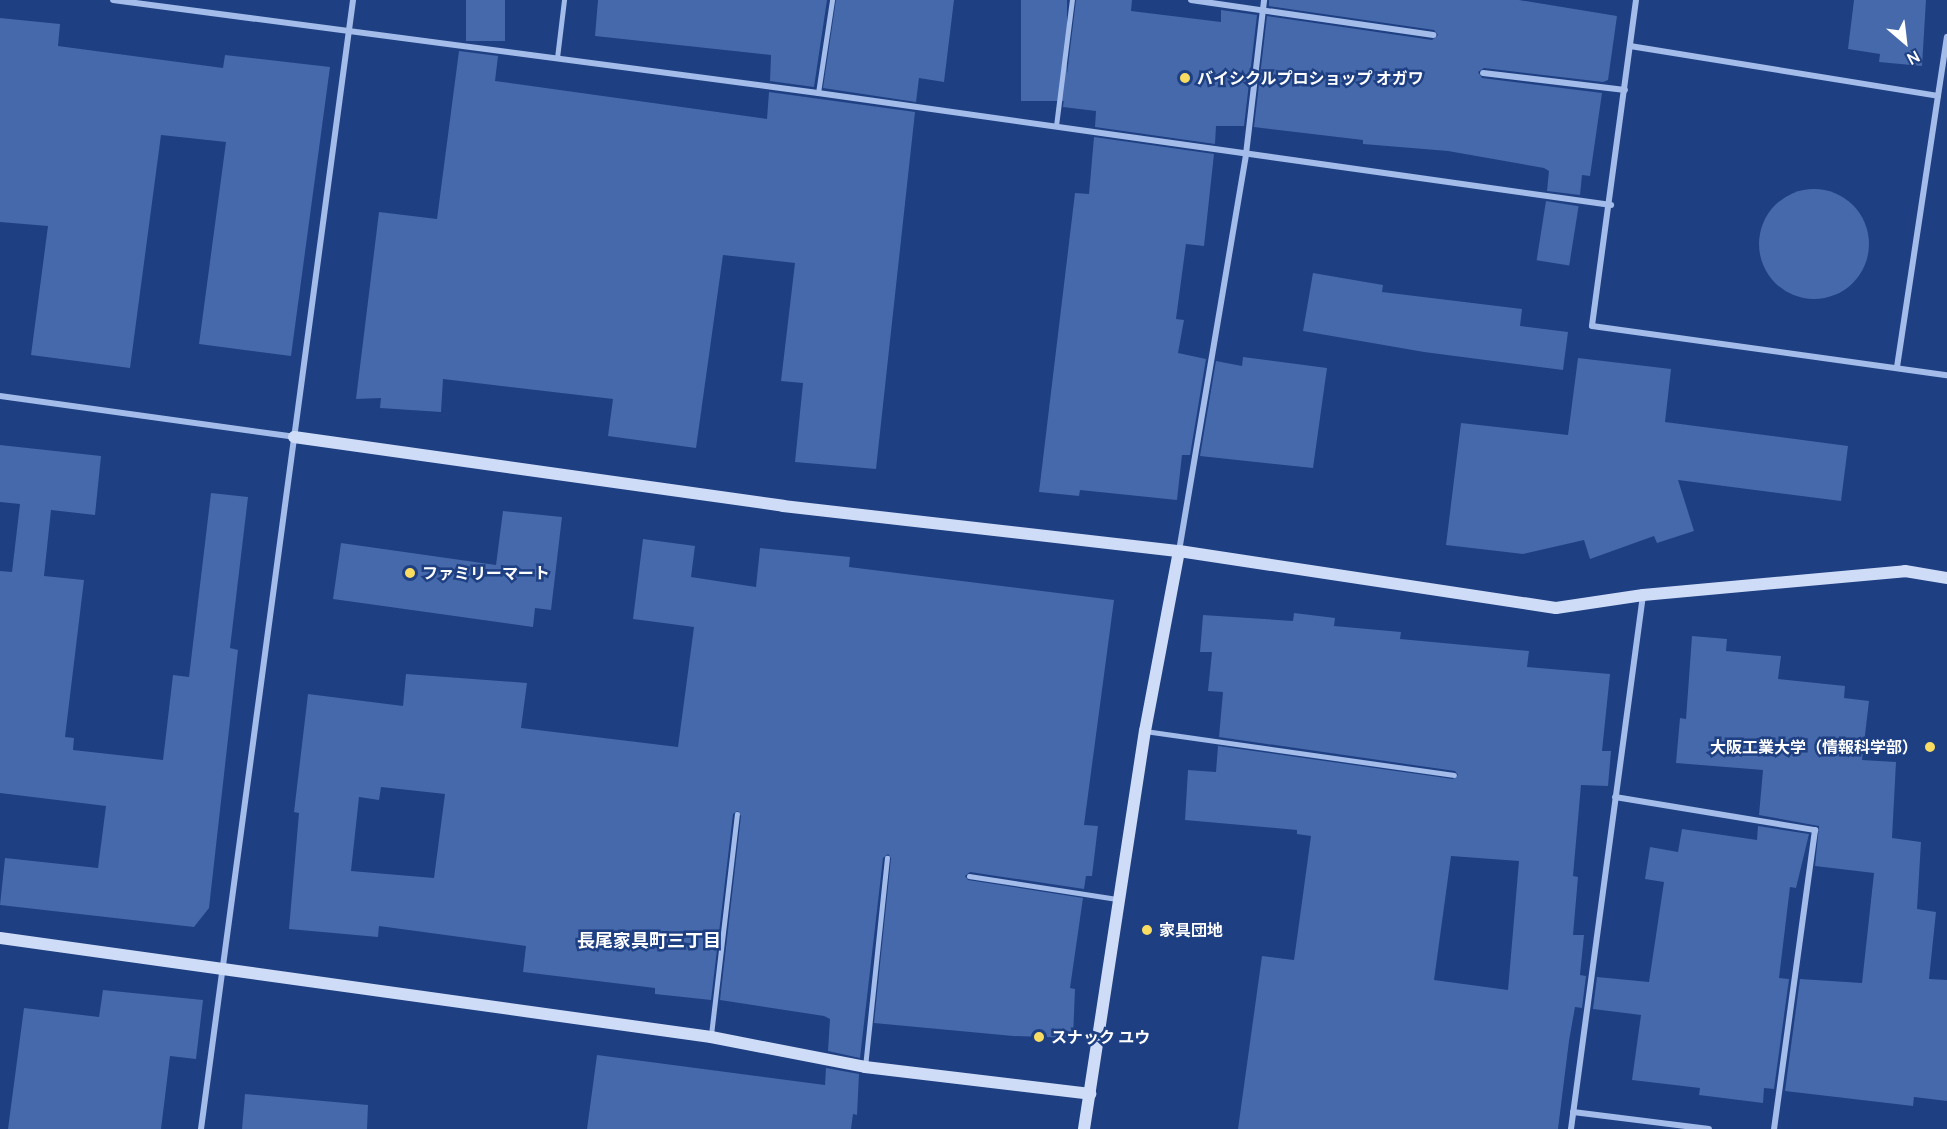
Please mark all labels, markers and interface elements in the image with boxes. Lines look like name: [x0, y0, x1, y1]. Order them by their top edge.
north arrow: [1875, 12, 1935, 72]
text: N: [1903, 45, 1924, 70]
place label: バイシクルプロショップ オガワ: [1197, 68, 1424, 88]
marker: バイシクルプロショップ オガワ: [1178, 71, 1192, 85]
place label: ファミリーマート: [422, 563, 550, 583]
marker: ファミリーマート: [403, 566, 417, 580]
place label: 大阪工業大学（情報科学部）: [1710, 737, 1918, 757]
marker: 大阪工業大学（情報科学部）: [1923, 740, 1937, 754]
place label: 家具団地: [1159, 920, 1223, 940]
marker: 家具団地: [1140, 923, 1154, 937]
district label: 長尾家具町三丁目: [577, 929, 721, 951]
place label: スナック ユウ: [1051, 1027, 1150, 1047]
marker: スナック ユウ: [1032, 1030, 1046, 1044]

